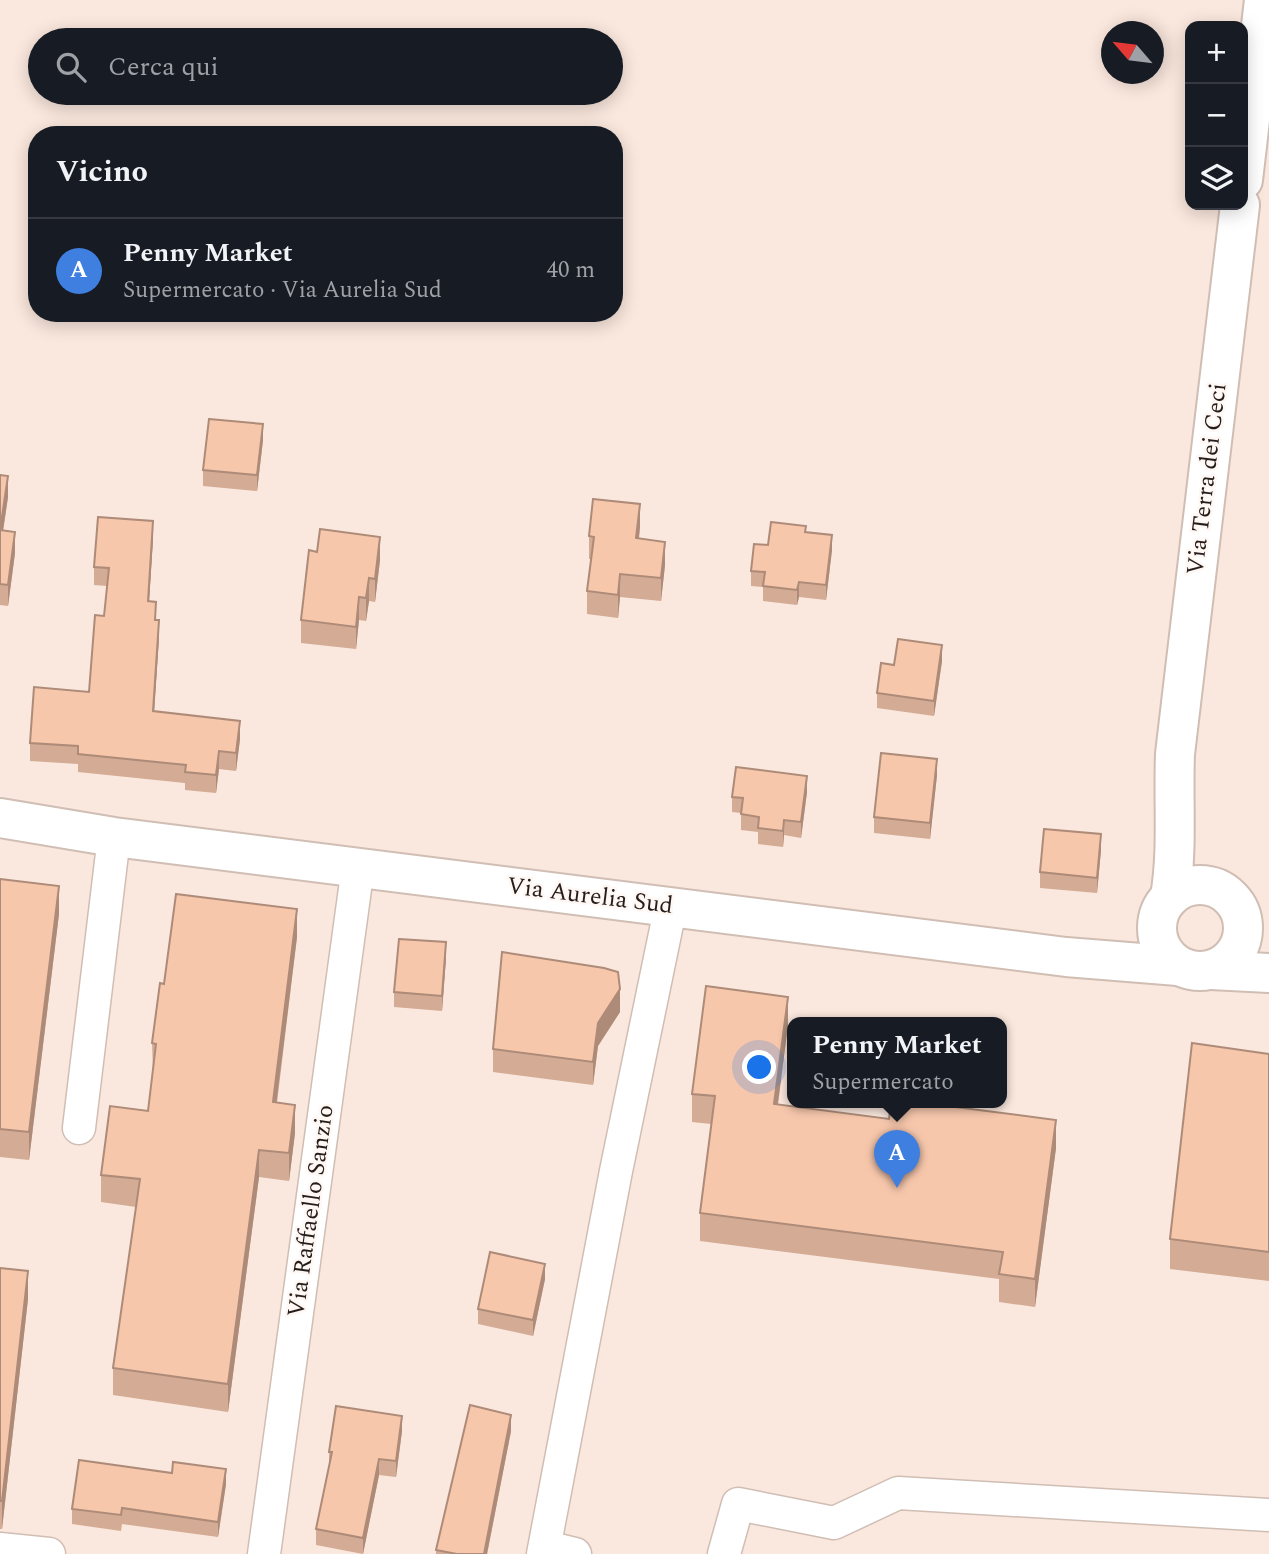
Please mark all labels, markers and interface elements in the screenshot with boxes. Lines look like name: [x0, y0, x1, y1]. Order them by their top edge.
north arrow: [1101, 21, 1164, 84]
map controls: [1185, 21, 1248, 210]
button: +: [1185, 21, 1248, 84]
search box: [28, 28, 623, 105]
text: Cerca qui: [108, 47, 219, 87]
icon: search: [52, 48, 90, 86]
button: −: [1185, 84, 1248, 147]
button: layers: [1185, 147, 1248, 210]
text: Vicino: [56, 149, 148, 195]
text: Penny Market: [123, 233, 293, 273]
text: A: [70, 253, 88, 288]
text: 40 m: [546, 253, 595, 288]
text: Supermercato · Via Aurelia Sud: [123, 273, 442, 308]
street label: Via Terra dei Ceci: [1177, 381, 1237, 577]
street label: Via Aurelia Sud: [505, 868, 675, 924]
popup: [787, 1017, 1007, 1108]
text: Penny Market: [812, 1025, 982, 1065]
your location: [742, 1050, 776, 1084]
text: Supermercato: [812, 1065, 954, 1100]
street label: Via Raffaello Sanzio: [278, 1102, 344, 1320]
pin: A: [874, 1130, 920, 1188]

